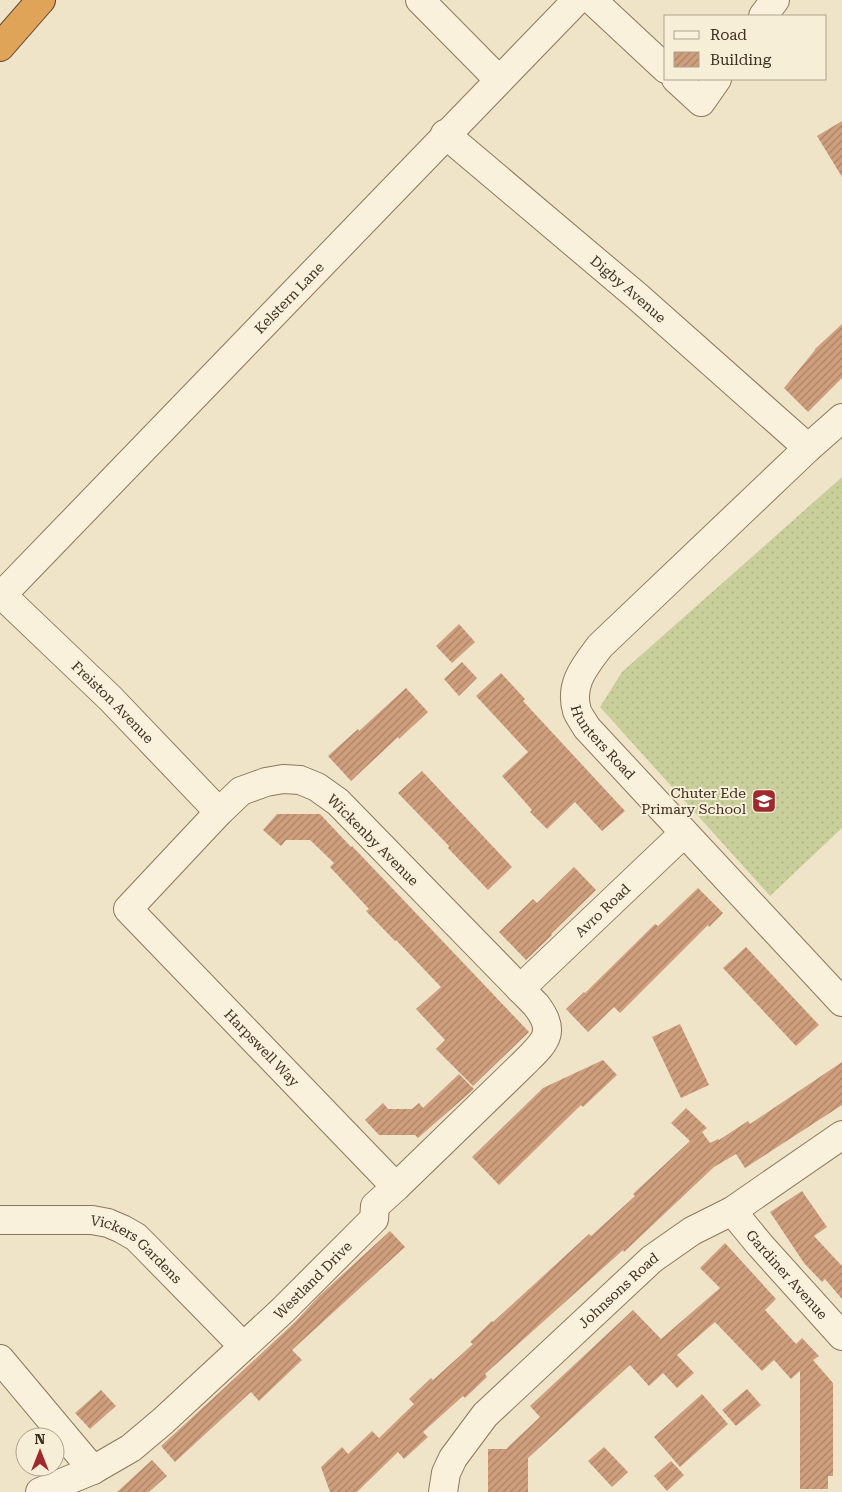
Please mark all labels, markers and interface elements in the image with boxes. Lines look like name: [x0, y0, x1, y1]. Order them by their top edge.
legend: [664, 15, 827, 80]
text: Road: [710, 26, 747, 44]
text: Building: [710, 51, 772, 69]
street label: Digby Avenue: [587, 252, 669, 326]
street label: Kelstern Lane: [251, 259, 327, 337]
street label: Freiston Avenue: [68, 658, 157, 747]
street label: Hunters Road: [568, 703, 638, 782]
place label: Chuter Ede Primary School: [641, 785, 747, 817]
school or university icon: Chuter Ede Primary School: [751, 788, 777, 814]
street label: Wickenby Avenue: [324, 791, 422, 889]
street label: Avro Road: [572, 881, 633, 940]
street label: Harpswell Way: [221, 1006, 303, 1090]
street label: Vickers Gardens: [89, 1212, 185, 1287]
street label: Gardiner Avenue: [743, 1227, 831, 1323]
street label: Westland Drive: [271, 1238, 355, 1322]
street label: Johnsons Road: [575, 1249, 661, 1331]
north arrow: [15, 1427, 65, 1477]
text: N: [35, 1431, 46, 1447]

